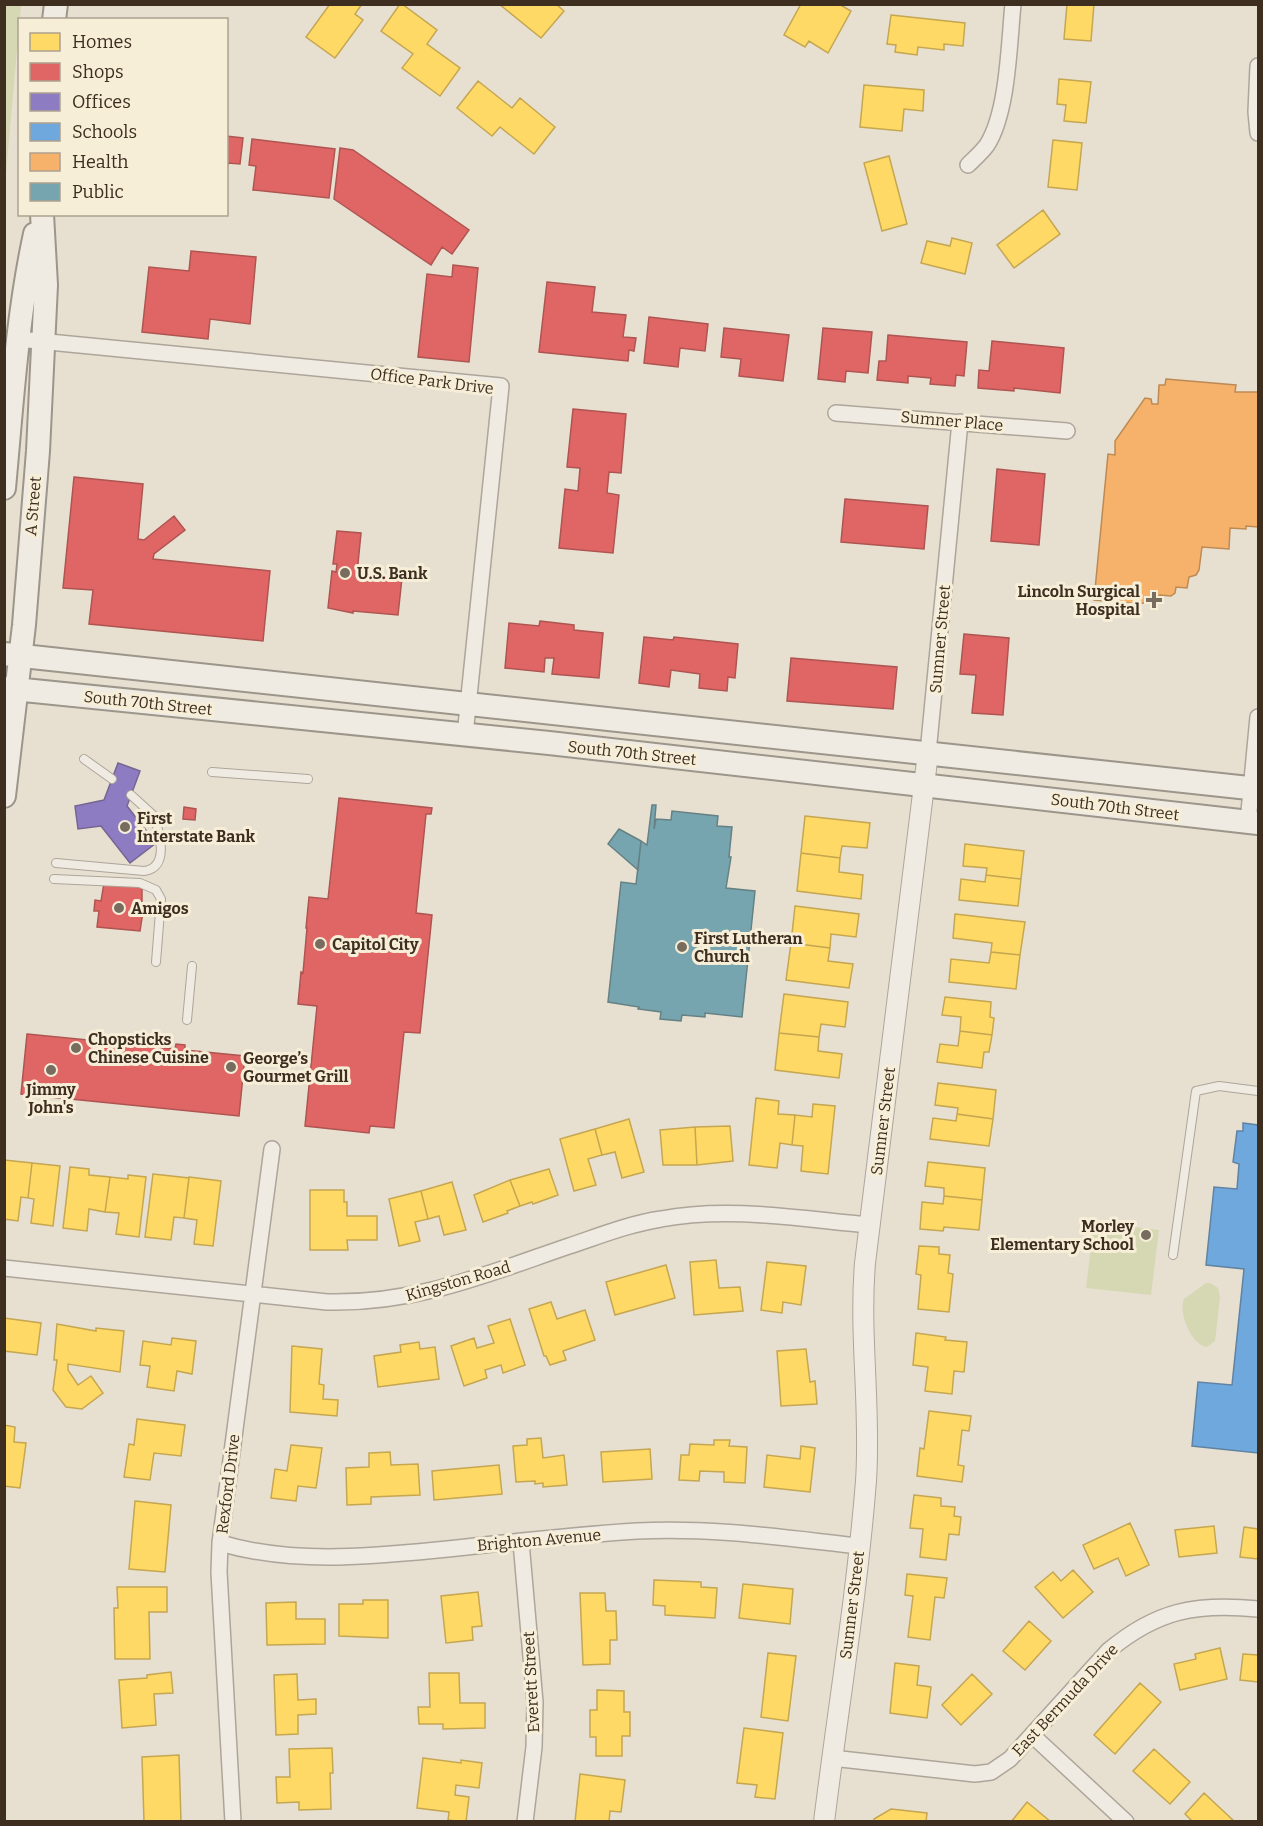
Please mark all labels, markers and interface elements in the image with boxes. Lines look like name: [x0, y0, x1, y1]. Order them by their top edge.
legend: [18, 18, 228, 216]
text: Homes: [72, 31, 132, 53]
text: Shops: [72, 61, 124, 83]
text: Offices: [72, 91, 131, 113]
text: Schools: [72, 121, 137, 143]
text: Health: [72, 151, 128, 173]
text: Public: [72, 181, 124, 203]
street label: Office Park Drive: [369, 364, 495, 398]
street label: Sumner Place: [900, 407, 1004, 435]
street label: A Street: [21, 475, 45, 537]
place label: U.S. Bank: [357, 564, 428, 583]
marker: U.S. Bank: [338, 566, 352, 580]
place label: Lincoln Surgical Hospital: [1018, 582, 1140, 619]
street label: Sumner Street: [926, 584, 954, 694]
marker: Lincoln Surgical Hospital: [1145, 591, 1163, 609]
street label: South 70th Street: [83, 687, 213, 719]
street label: South 70th Street: [567, 737, 697, 769]
street label: South 70th Street: [1050, 790, 1181, 824]
place label: First Interstate Bank: [137, 809, 255, 846]
marker: First Interstate Bank: [118, 820, 132, 834]
place label: Amigos: [131, 899, 189, 918]
marker: Amigos: [112, 901, 126, 915]
place label: First Lutheran Church: [694, 929, 803, 966]
place label: Capitol City: [332, 935, 419, 954]
marker: Capitol City: [313, 937, 327, 951]
marker: First Lutheran Church: [675, 940, 689, 954]
place label: Chopsticks Chinese Cuisine: [88, 1030, 209, 1067]
marker: Chopsticks Chinese Cuisine: [69, 1041, 83, 1055]
place label: George’s Gourmet Grill: [243, 1049, 348, 1086]
marker: George’s Gourmet Grill: [224, 1060, 238, 1074]
marker: Jimmy John's: [44, 1063, 58, 1077]
street label: Sumner Street: [867, 1066, 899, 1176]
place label: Jimmy John's: [25, 1080, 76, 1117]
place label: Morley Elementary School: [990, 1217, 1134, 1254]
marker: Morley Elementary School: [1139, 1228, 1153, 1242]
street label: Kingston Road: [403, 1257, 513, 1305]
street label: Rexford Drive: [212, 1433, 244, 1535]
street label: Brighton Avenue: [476, 1525, 602, 1555]
street label: Sumner Street: [836, 1550, 868, 1660]
street label: Everett Street: [519, 1631, 543, 1733]
street label: East Bermuda Drive: [1008, 1640, 1122, 1760]

